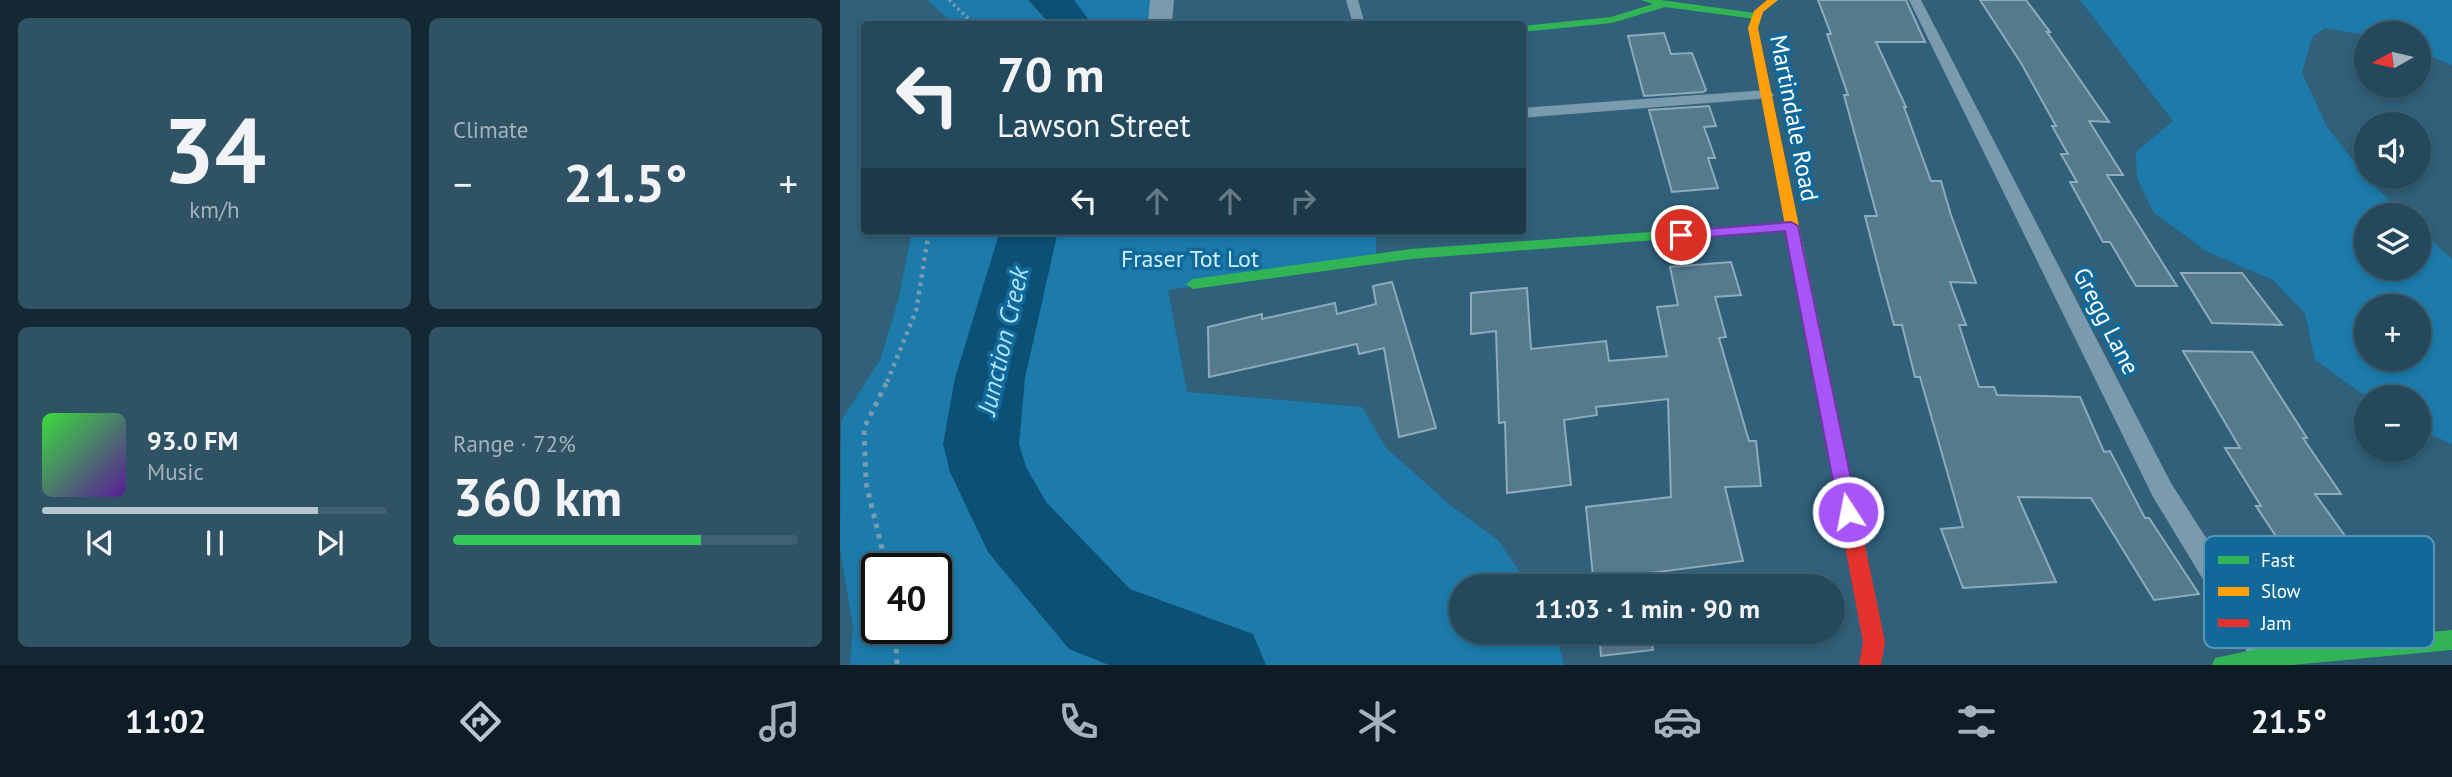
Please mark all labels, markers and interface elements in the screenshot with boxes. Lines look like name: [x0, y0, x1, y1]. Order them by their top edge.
north arrow: [2354, 21, 2431, 98]
map controls: [2354, 21, 2431, 462]
street label: Martindale Road: [1763, 32, 1826, 204]
text: 70 m: [997, 42, 1104, 106]
icon: left: [882, 49, 973, 140]
text: 34: [163, 90, 266, 208]
text: Lawson Street: [997, 104, 1191, 146]
button: sound: [2354, 112, 2431, 189]
text: Climate: [453, 115, 528, 144]
text: 21.5°: [564, 149, 687, 216]
text: −: [453, 159, 472, 208]
text: +: [779, 159, 798, 208]
icon: left: [1065, 182, 1103, 220]
icon: ahead: [1138, 182, 1176, 220]
icon: ahead: [1211, 182, 1249, 220]
icon: right: [1284, 182, 1322, 220]
text: km/h: [189, 195, 240, 224]
button: layers: [2354, 203, 2431, 280]
pin: [1651, 205, 1711, 265]
icon: arrive: [1662, 216, 1700, 254]
park label: Fraser Tot Lot: [1121, 243, 1259, 274]
water label: Junction Creek: [969, 262, 1036, 420]
street label: Gregg Lane: [2066, 262, 2147, 380]
button: +: [2354, 294, 2431, 371]
button: −: [2354, 385, 2431, 462]
text: 93.0 FM: [147, 424, 238, 457]
text: Range · 72%: [453, 429, 576, 458]
text: Music: [147, 457, 204, 486]
text: 360 km: [453, 463, 622, 530]
position arrow: [1811, 475, 1885, 549]
icon: previous: [81, 524, 119, 562]
icon: pause: [196, 524, 234, 562]
icon: next: [311, 524, 349, 562]
legend: [2204, 536, 2434, 648]
text: Fast: [2261, 548, 2295, 572]
speed limit sign: 40: [861, 553, 952, 644]
text: Slow: [2261, 579, 2301, 603]
text: 11:03 · 1 min · 90 m: [1534, 592, 1760, 625]
text: Jam: [2260, 611, 2291, 635]
icon: directions: [456, 697, 505, 746]
icon: music: [755, 697, 804, 746]
icon: phone: [1054, 697, 1103, 746]
icon: climate: [1353, 697, 1402, 746]
icon: car: [1653, 697, 1702, 746]
icon: filters: [1952, 697, 2001, 746]
text: 11:02: [125, 700, 206, 742]
text: 21.5°: [2251, 700, 2327, 742]

